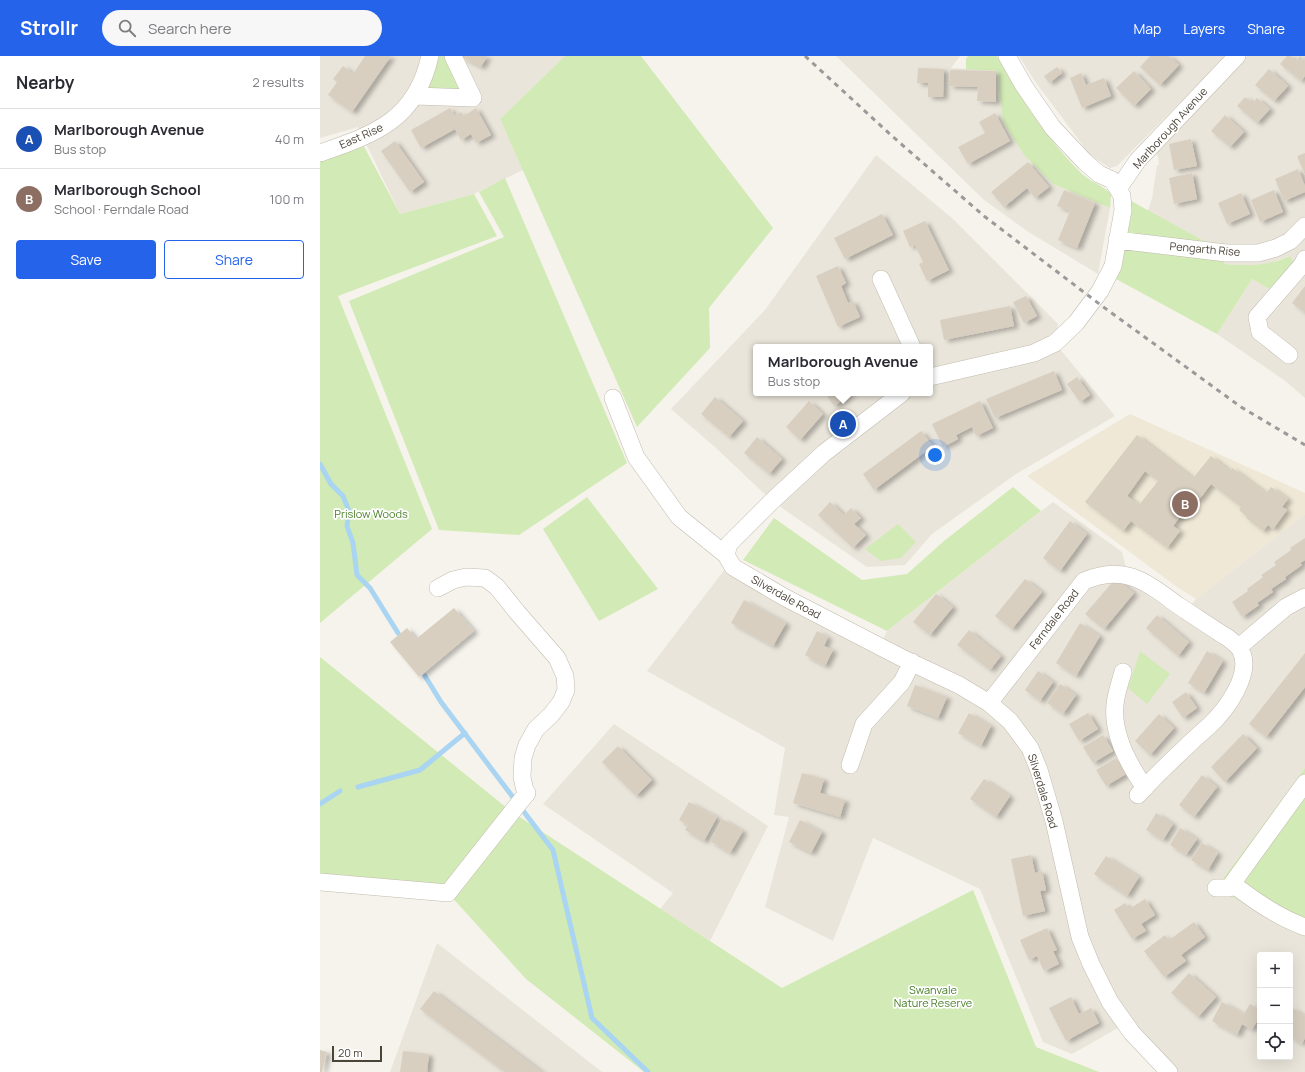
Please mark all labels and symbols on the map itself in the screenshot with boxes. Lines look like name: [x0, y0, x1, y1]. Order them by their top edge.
street label: Marlborough Avenue: [1129, 83, 1211, 172]
street label: East Rise: [337, 119, 386, 152]
street label: Pengarth Rise: [1169, 238, 1242, 259]
pin: A: [830, 409, 856, 439]
your location: [925, 445, 945, 465]
pin: B: [1172, 489, 1198, 519]
park label: Prislow Woods: [334, 506, 408, 521]
street label: Silverdale Road: [749, 571, 824, 622]
street label: Ferndale Road: [1025, 586, 1082, 652]
street label: Silverdale Road: [1025, 752, 1062, 830]
park label: Swanvale Nature Reserve: [894, 982, 973, 1010]
scale bar: [332, 1044, 382, 1063]

